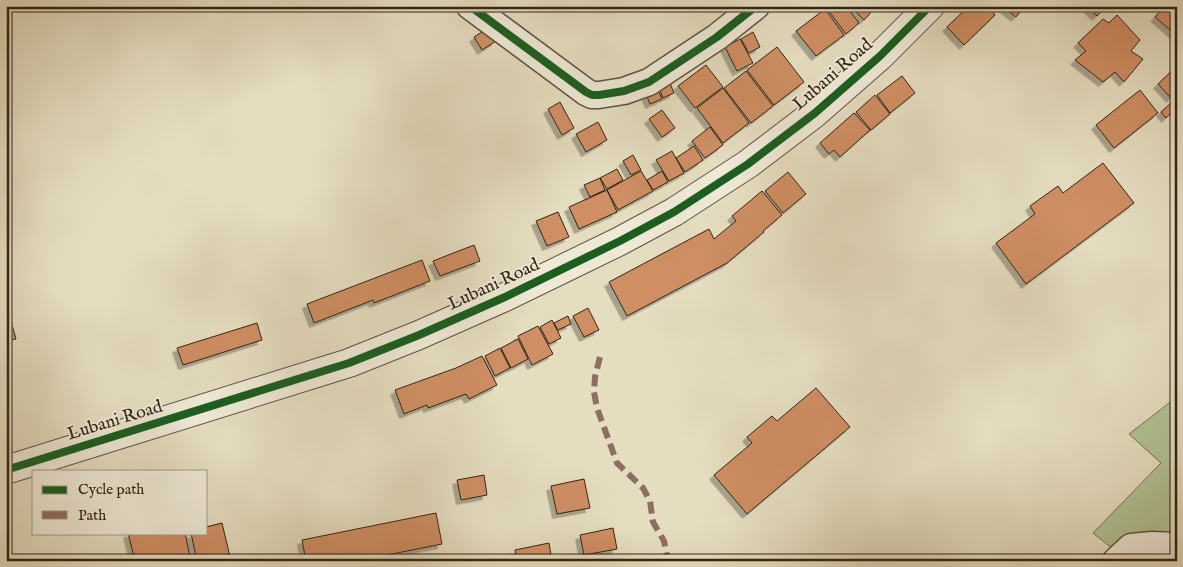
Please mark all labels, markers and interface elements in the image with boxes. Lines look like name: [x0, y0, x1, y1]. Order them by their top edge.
street label: Lubani Road: [788, 34, 878, 116]
street label: Lubani Road: [444, 254, 544, 316]
street label: Lubani Road: [65, 395, 166, 446]
legend: [32, 470, 208, 534]
text: Cycle path: [78, 480, 144, 499]
text: Path: [78, 506, 106, 525]

